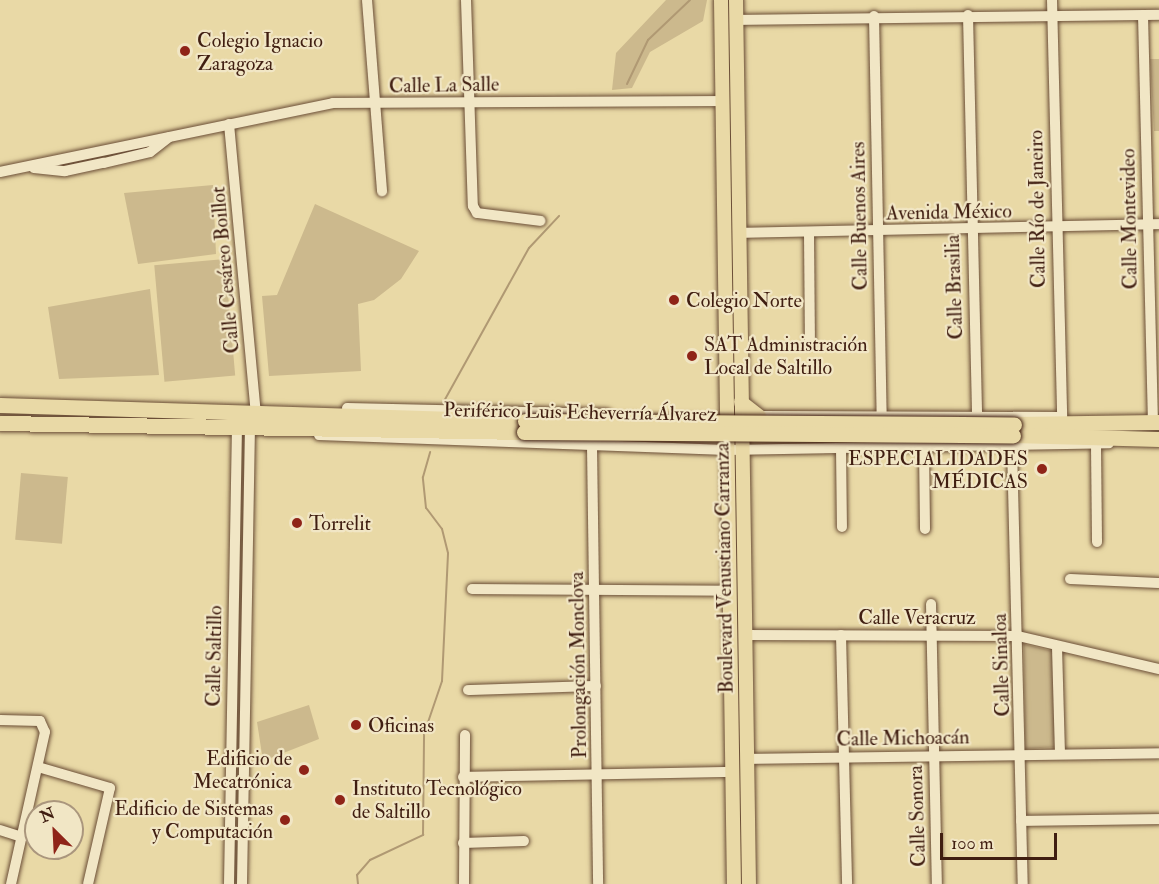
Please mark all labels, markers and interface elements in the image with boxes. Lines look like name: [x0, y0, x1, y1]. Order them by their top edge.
place label: Colegio Ignacio Zaragoza: [197, 28, 323, 75]
marker: Colegio Ignacio Zaragoza: [178, 44, 192, 58]
street label: Calle La Salle: [389, 72, 499, 98]
street label: Calle Río de Janeiro: [1024, 130, 1050, 288]
street label: Calle Buenos Aires: [846, 141, 872, 291]
street label: Calle Montevideo: [1116, 148, 1142, 290]
street label: Calle Cesáreo Boillot: [206, 186, 244, 354]
street label: Avenida México: [886, 199, 1012, 225]
street label: Calle Brasilia: [940, 234, 968, 340]
place label: Colegio Norte: [686, 288, 802, 312]
marker: Colegio Norte: [667, 293, 681, 307]
place label: SAT Administración Local de Saltillo: [704, 332, 868, 379]
marker: SAT Administración Local de Saltillo: [685, 349, 699, 363]
street label: Periférico Luis Echeverría Álvarez: [443, 398, 717, 426]
street label: Boulevard Venustiano Carranza: [710, 442, 738, 694]
place label: ESPECIALIDADES MÉDICAS: [848, 446, 1028, 493]
marker: ESPECIALIDADES MÉDICAS: [1033, 460, 1051, 478]
place label: Torrelit: [309, 511, 371, 535]
marker: Torrelit: [290, 516, 304, 530]
street label: Prolongación Monclova: [564, 571, 592, 759]
street label: Calle Saltillo: [201, 605, 227, 707]
street label: Calle Veracruz: [858, 605, 976, 629]
street label: Calle Sinaloa: [987, 613, 1015, 717]
place label: Oficinas: [368, 713, 434, 737]
marker: Oficinas: [349, 718, 363, 732]
street label: Calle Michoacán: [836, 725, 970, 751]
place label: Edificio de Mecatrónica: [193, 746, 292, 793]
marker: Edificio de Mecatrónica: [297, 763, 311, 777]
street label: Calle Sonora: [903, 765, 931, 867]
place label: Instituto Tecnológico de Saltillo: [352, 777, 522, 824]
marker: Instituto Tecnológico de Saltillo: [333, 793, 347, 807]
place label: Edificio de Sistemas y Computación: [114, 796, 273, 843]
north arrow: [24, 800, 84, 860]
text: N: [37, 803, 58, 827]
marker: Edificio de Sistemas y Computación: [278, 813, 292, 827]
scale bar: [943, 821, 1060, 859]
text: 100 m: [951, 832, 994, 855]

